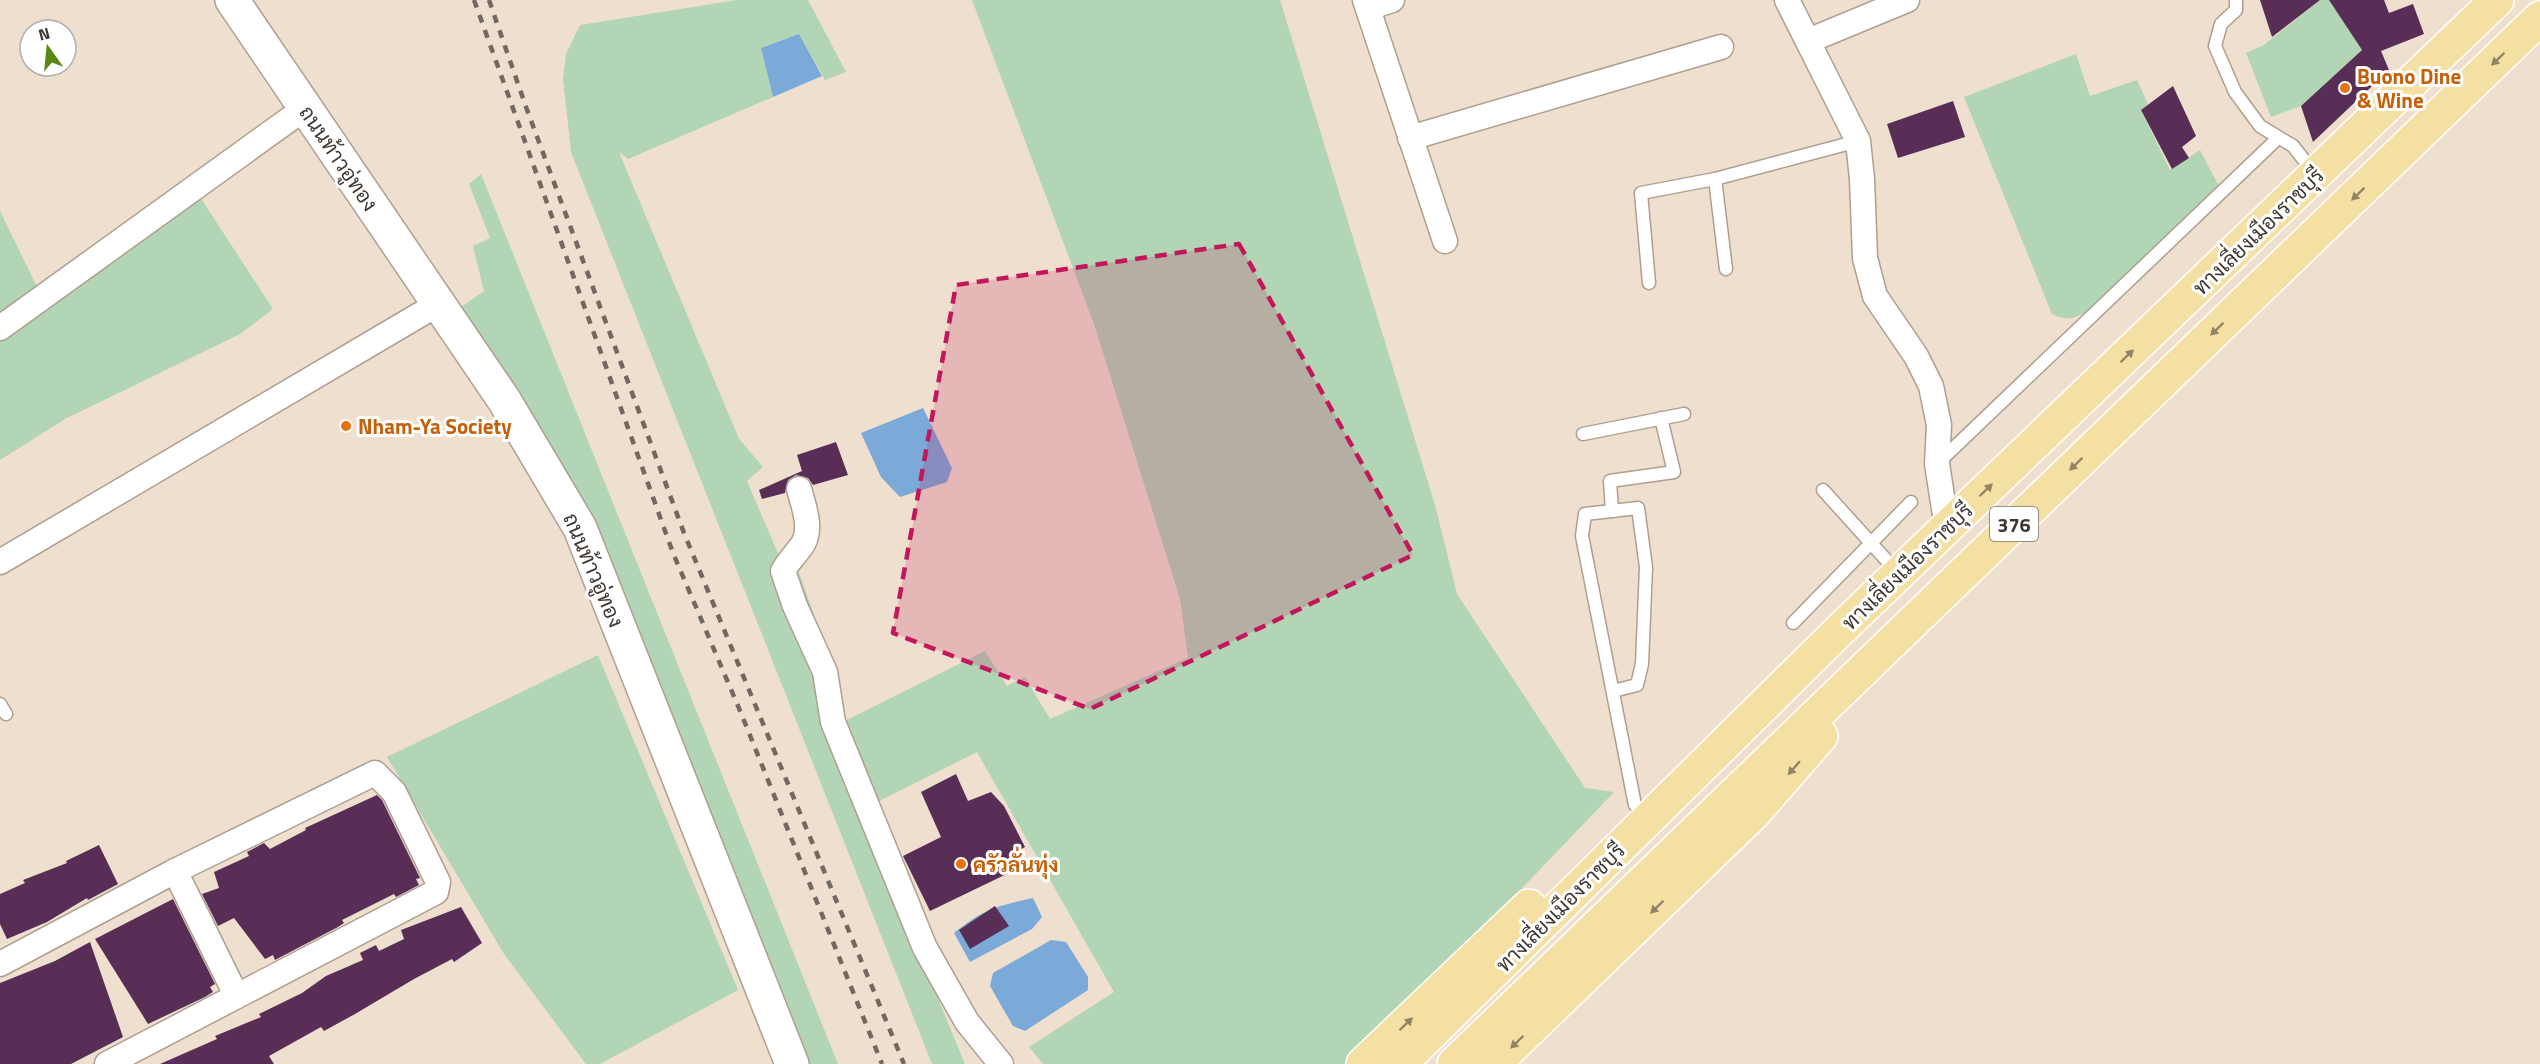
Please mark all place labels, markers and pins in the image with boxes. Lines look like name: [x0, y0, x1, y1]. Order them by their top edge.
place label: Buono Dine & Wine: [2357, 60, 2461, 116]
marker: Buono Dine & Wine: [2338, 81, 2352, 95]
place label: Nham-Ya Society: [358, 410, 512, 442]
marker: Nham-Ya Society: [339, 419, 353, 433]
place label: ครัวลั่นทุ่ง: [973, 846, 1058, 880]
marker: ครัวลั่นทุ่ง: [954, 857, 968, 871]

